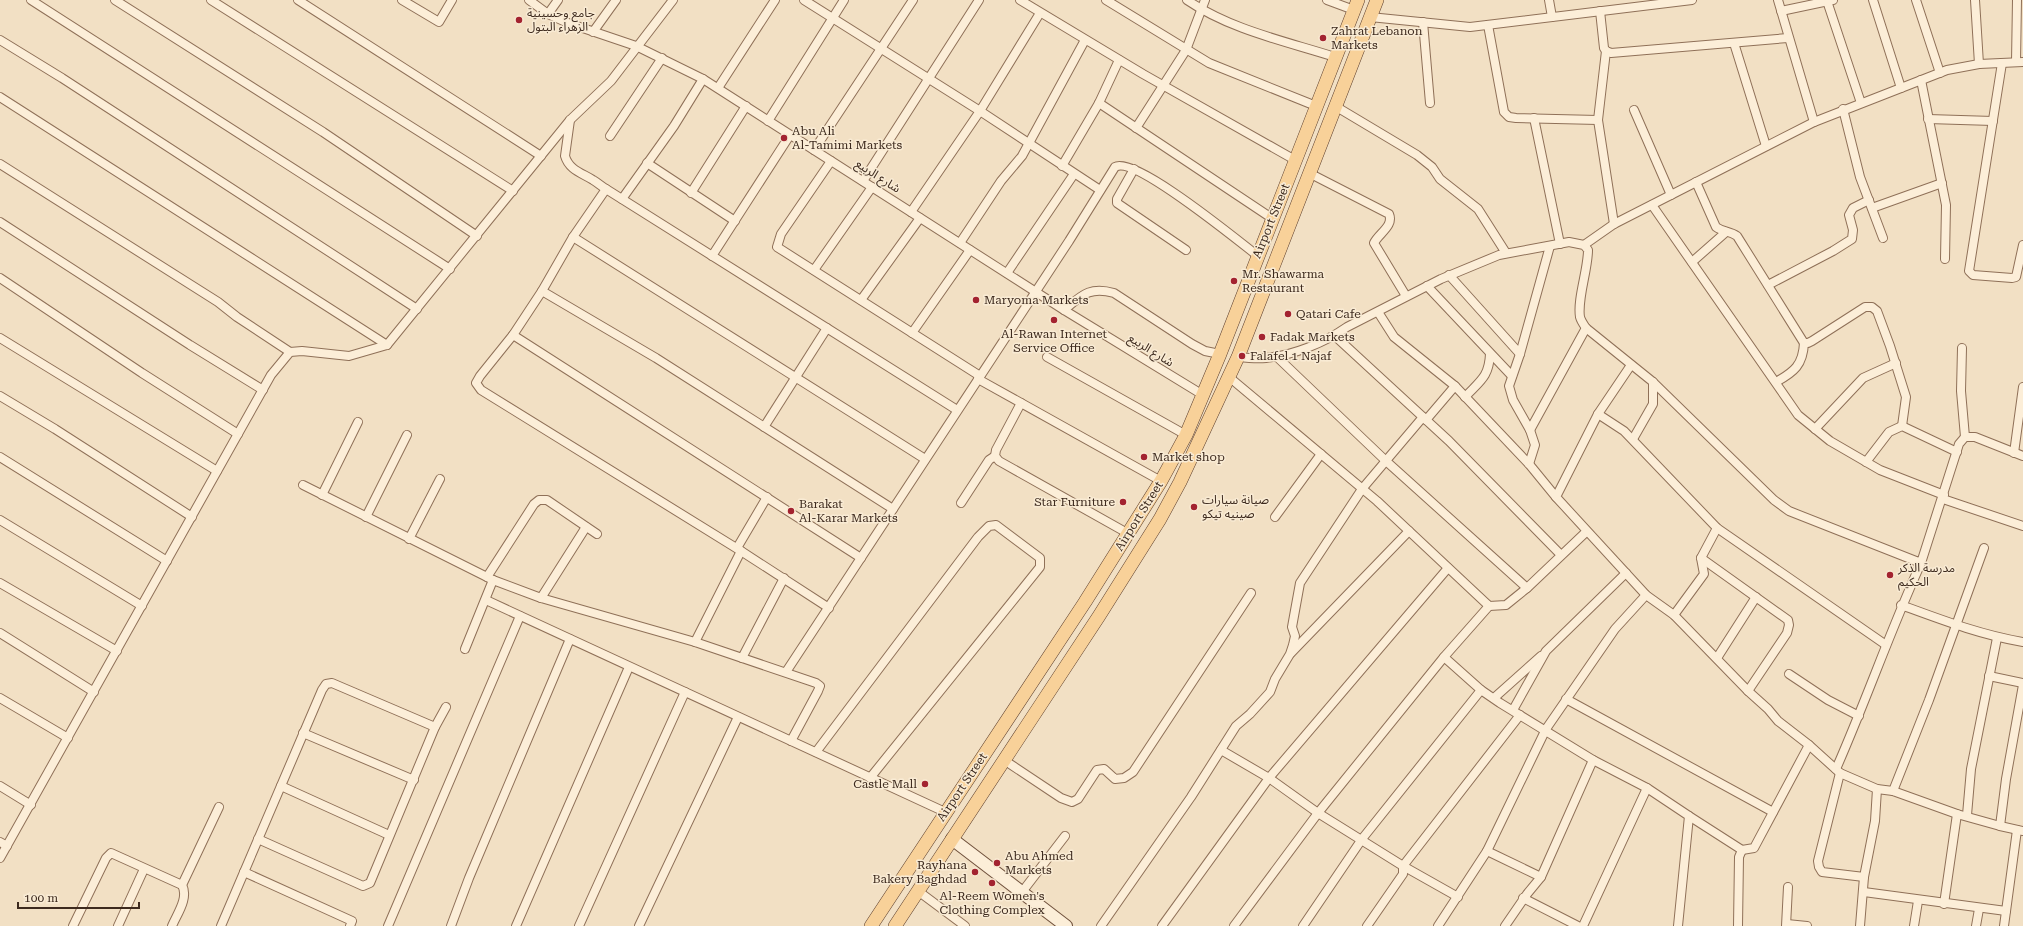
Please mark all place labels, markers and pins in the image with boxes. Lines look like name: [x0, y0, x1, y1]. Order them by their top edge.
place label: جامع وحسينية الزهراء البتول: [527, 6, 595, 34]
marker: جامع وحسينية الزهراء البتول: [514, 15, 524, 25]
place label: Zahrat Lebanon Markets: [1331, 24, 1423, 52]
marker: Zahrat Lebanon Markets: [1318, 33, 1328, 43]
place label: Abu Ali Al-Tamimi Markets: [792, 124, 902, 152]
marker: Abu Ali Al-Tamimi Markets: [779, 133, 789, 143]
place label: Mr. Shawarma Restaurant: [1242, 267, 1325, 295]
marker: Mr. Shawarma Restaurant: [1229, 276, 1239, 286]
place label: Maryoma Markets: [984, 293, 1089, 307]
marker: Maryoma Markets: [971, 295, 981, 305]
place label: Qatari Cafe: [1296, 307, 1361, 321]
marker: Qatari Cafe: [1283, 309, 1293, 319]
marker: Al-Rawan Internet Service Office: [1049, 315, 1059, 325]
place label: Al-Rawan Internet Service Office: [1001, 327, 1108, 355]
place label: Fadak Markets: [1270, 330, 1355, 344]
marker: Fadak Markets: [1257, 332, 1267, 342]
place label: Falafel 1 Najaf: [1250, 349, 1332, 363]
marker: Falafel 1 Najaf: [1237, 351, 1247, 361]
place label: Market shop: [1152, 450, 1225, 464]
marker: Market shop: [1139, 452, 1149, 462]
place label: صيانة سيارات صينيه تيكو: [1202, 493, 1269, 521]
place label: Star Furniture: [1034, 495, 1115, 509]
place label: Barakat Al-Karar Markets: [799, 497, 898, 525]
marker: Star Furniture: [1118, 497, 1128, 507]
marker: صيانة سيارات صينيه تيكو: [1189, 502, 1199, 512]
marker: Barakat Al-Karar Markets: [786, 506, 796, 516]
place label: مدرسة الذكر الحكيم: [1897, 561, 1955, 591]
marker: مدرسة الذكر الحكيم: [1885, 570, 1895, 580]
place label: Castle Mall: [853, 777, 917, 791]
marker: Castle Mall: [920, 779, 930, 789]
place label: Abu Ahmed Markets: [1005, 849, 1074, 877]
place label: Rayhana Bakery Baghdad: [873, 858, 967, 886]
marker: Abu Ahmed Markets: [992, 858, 1002, 868]
marker: Rayhana Bakery Baghdad: [970, 867, 980, 877]
marker: Al-Reem Women's Clothing Complex: [987, 878, 997, 888]
place label: Al-Reem Women's Clothing Complex: [939, 889, 1045, 917]

